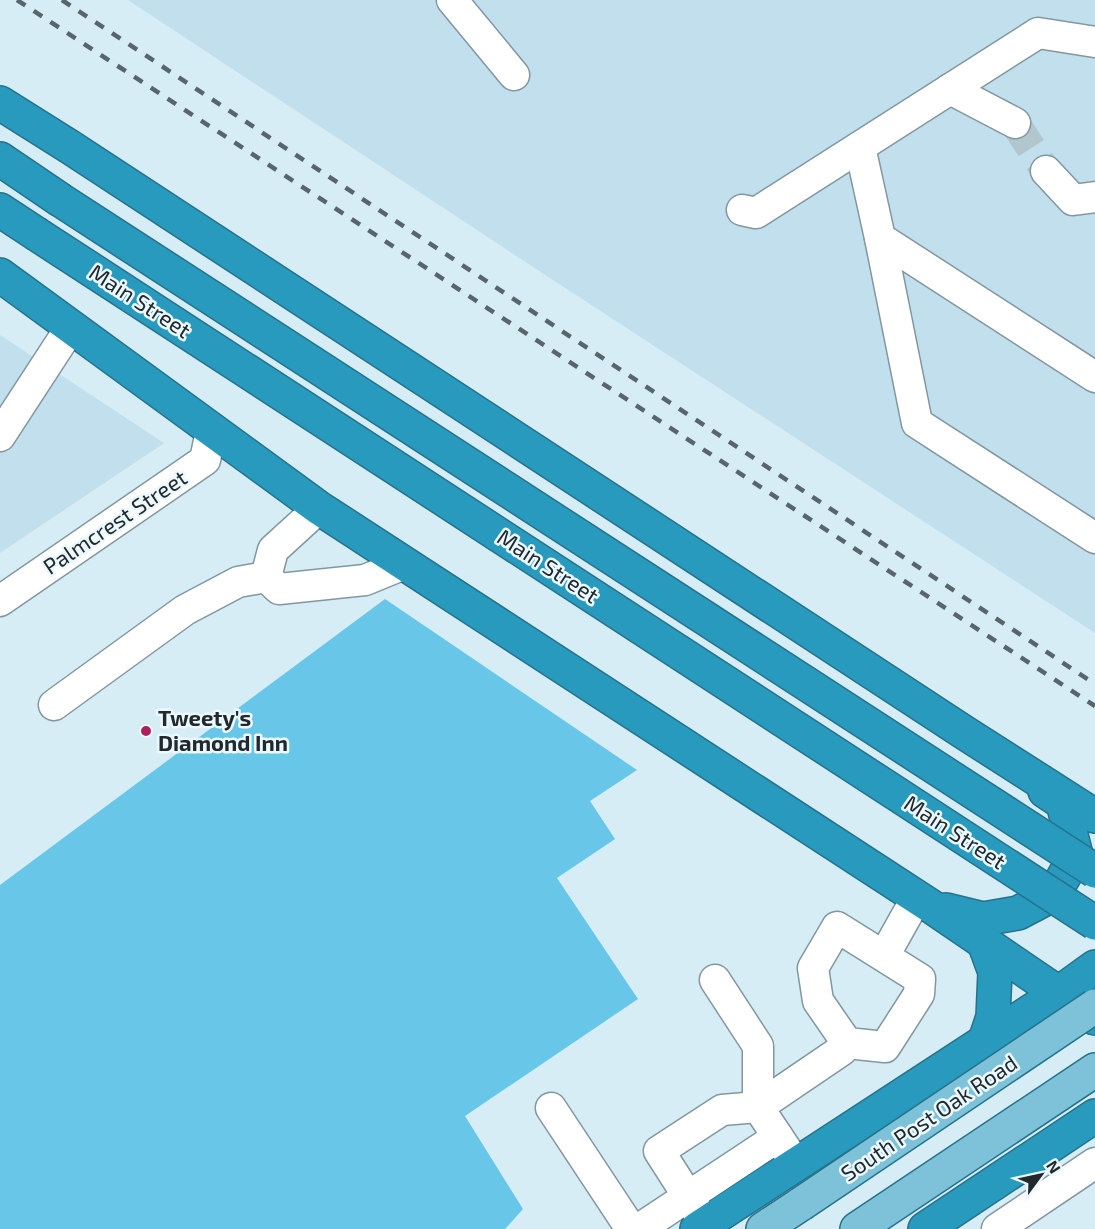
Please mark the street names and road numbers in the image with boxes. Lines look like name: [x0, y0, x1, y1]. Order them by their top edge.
street label: Main Street: [85, 258, 196, 343]
street label: Palmcrest Street: [38, 464, 191, 579]
street label: Main Street: [493, 523, 604, 608]
street label: Main Street: [900, 789, 1011, 874]
street label: South Post Oak Road: [836, 1049, 1021, 1186]

